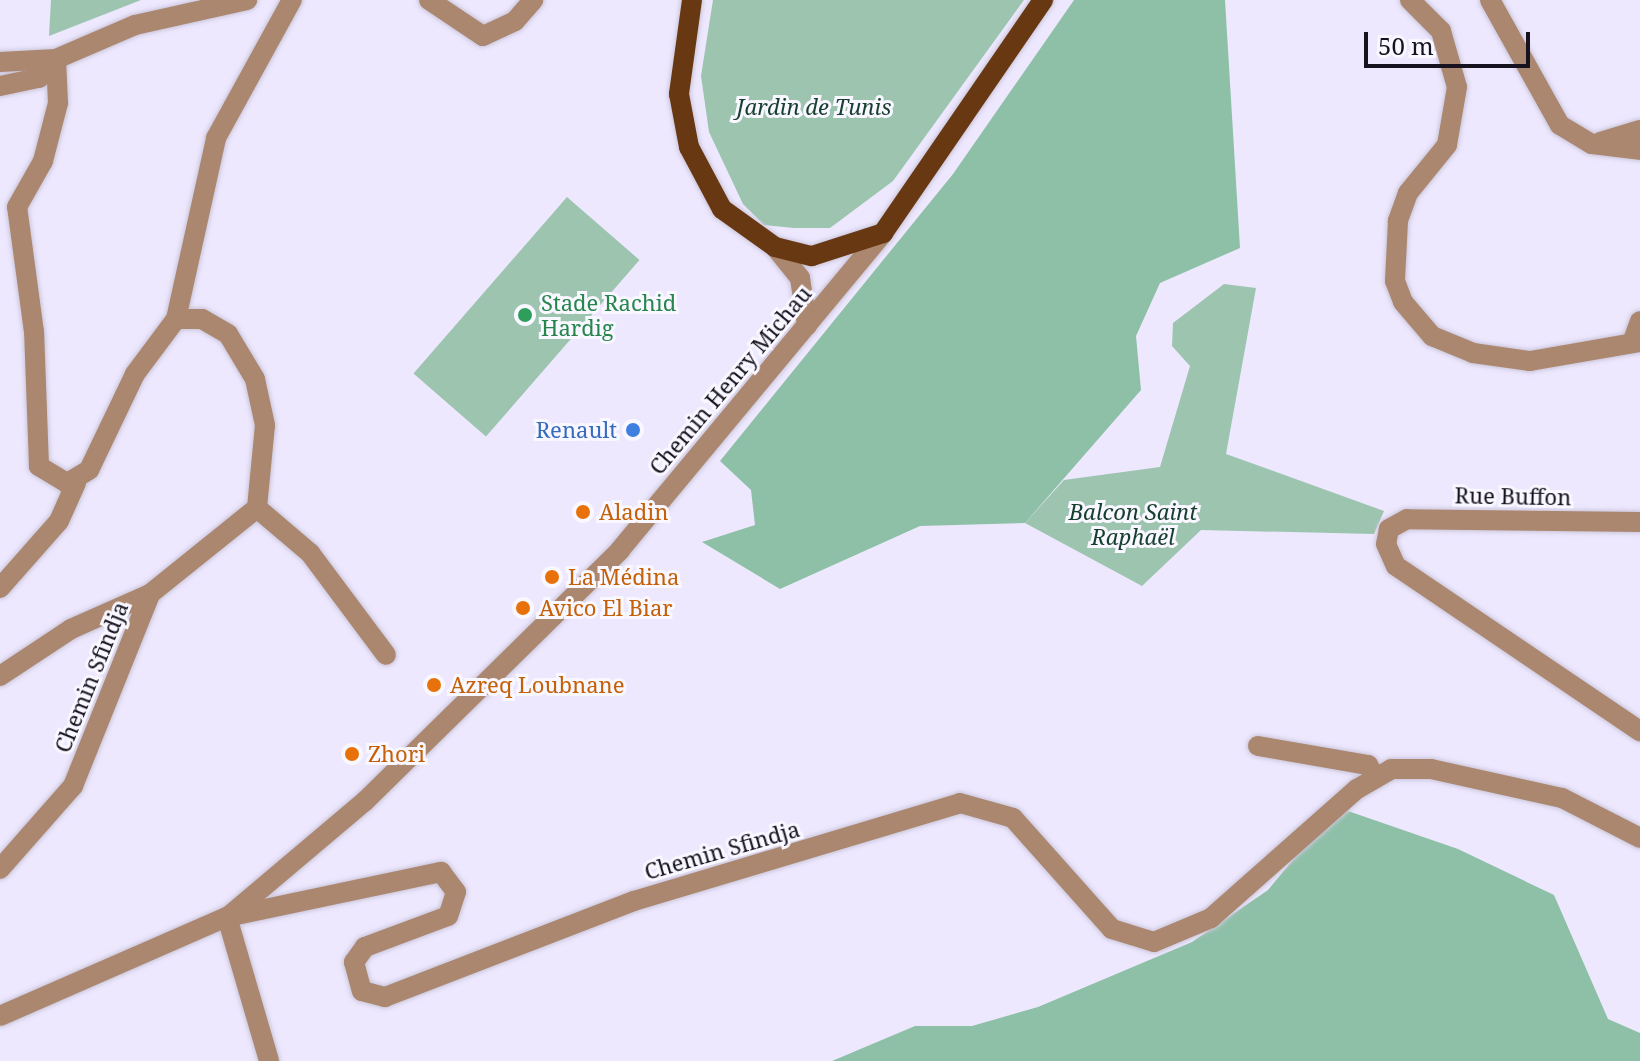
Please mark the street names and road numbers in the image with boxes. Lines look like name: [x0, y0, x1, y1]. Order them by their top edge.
street label: Chemin Henry Michau: [643, 280, 817, 480]
street label: Rue Buffon: [1454, 482, 1572, 510]
street label: Chemin Sfindja: [49, 598, 133, 756]
street label: Chemin Sfindja: [641, 815, 803, 885]

